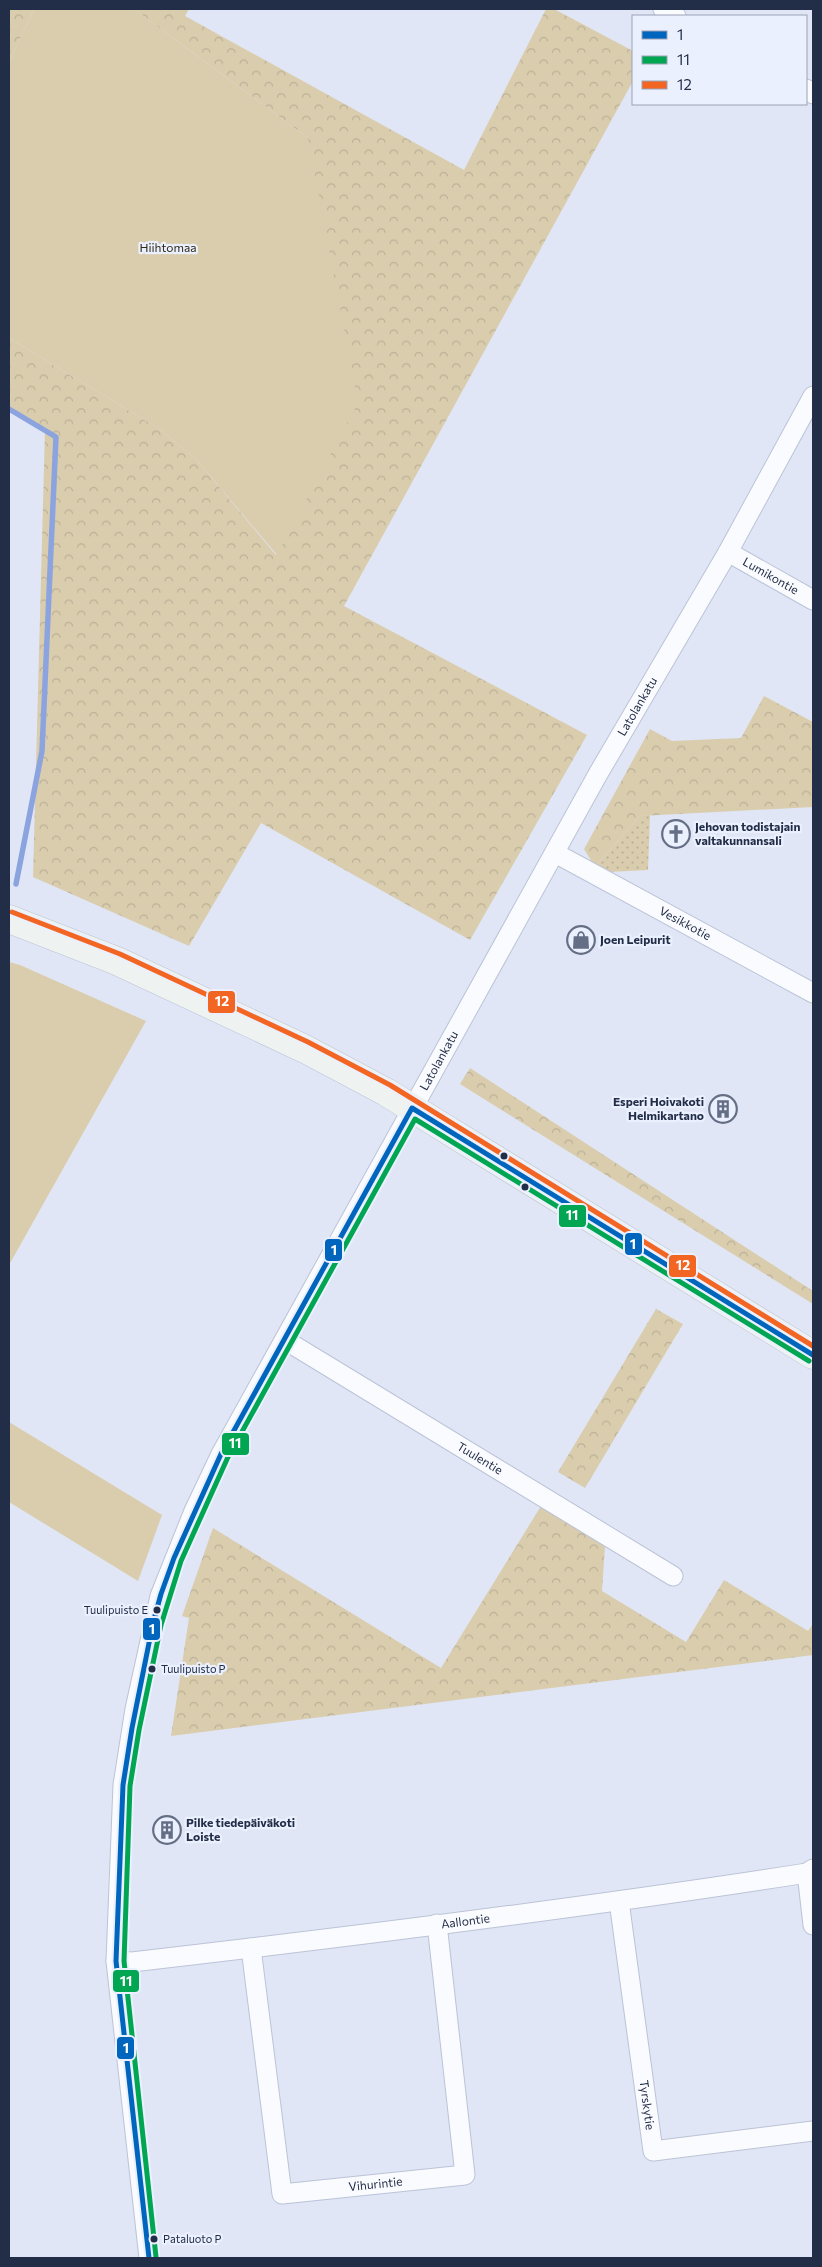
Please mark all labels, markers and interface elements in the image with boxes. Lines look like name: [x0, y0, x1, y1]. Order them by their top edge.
legend: [632, 15, 807, 105]
text: 1: [677, 25, 683, 43]
text: 11: [677, 50, 690, 68]
text: 12: [677, 75, 692, 93]
park label: Hiihtomaa: [139, 240, 197, 254]
street label: Lumikontie: [741, 554, 802, 597]
street label: Latolankatu: [614, 674, 659, 738]
church icon: Jehovan todistajain valtakunnansali: [661, 819, 691, 849]
place label: Jehovan todistajain valtakunnansali: [695, 819, 800, 847]
street label: Vesikkotie: [657, 903, 714, 942]
shop icon: Joen Leipurit: [566, 925, 596, 955]
place label: Joen Leipurit: [600, 932, 671, 947]
line badge: 12: [207, 990, 236, 1014]
text: 12: [215, 992, 229, 1009]
street label: Latolankatu: [416, 1028, 460, 1092]
place label: Esperi Hoivakoti Helmikartano: [613, 1094, 704, 1122]
building icon: Esperi Hoivakoti Helmikartano: [708, 1094, 738, 1124]
unlabelled marker: [499, 1151, 509, 1161]
unlabelled marker: [520, 1182, 530, 1192]
line badge: 11: [558, 1204, 587, 1228]
text: 11: [566, 1206, 578, 1223]
line badge: 1: [624, 1232, 643, 1256]
text: 1: [630, 1235, 636, 1252]
line badge: 1: [324, 1238, 343, 1262]
text: 1: [331, 1241, 337, 1258]
line badge: 12: [668, 1254, 697, 1278]
text: 12: [676, 1256, 690, 1273]
line badge: 11: [221, 1432, 250, 1456]
text: 11: [229, 1434, 241, 1451]
street label: Tuulentie: [455, 1438, 506, 1477]
place label: Tuulipuisto E: [84, 1603, 148, 1616]
marker: Tuulipuisto E: [152, 1605, 162, 1615]
line badge: 1: [142, 1617, 161, 1641]
text: 1: [149, 1620, 155, 1637]
place label: Tuulipuisto P: [161, 1662, 226, 1675]
marker: Tuulipuisto P: [147, 1664, 157, 1674]
building icon: Pilke tiedepäiväkoti Loiste: [152, 1815, 182, 1845]
place label: Pilke tiedepäiväkoti Loiste: [186, 1815, 295, 1843]
street label: Aallontie: [440, 1910, 491, 1931]
line badge: 11: [112, 1969, 140, 1993]
text: 11: [120, 1972, 132, 1989]
line badge: 1: [116, 2036, 135, 2060]
text: 1: [123, 2039, 129, 2056]
street label: Tyrskytie: [637, 2079, 658, 2131]
street label: Vihurintie: [348, 2174, 403, 2193]
place label: Pataluoto P: [163, 2232, 221, 2245]
marker: Pataluoto P: [149, 2234, 159, 2244]

